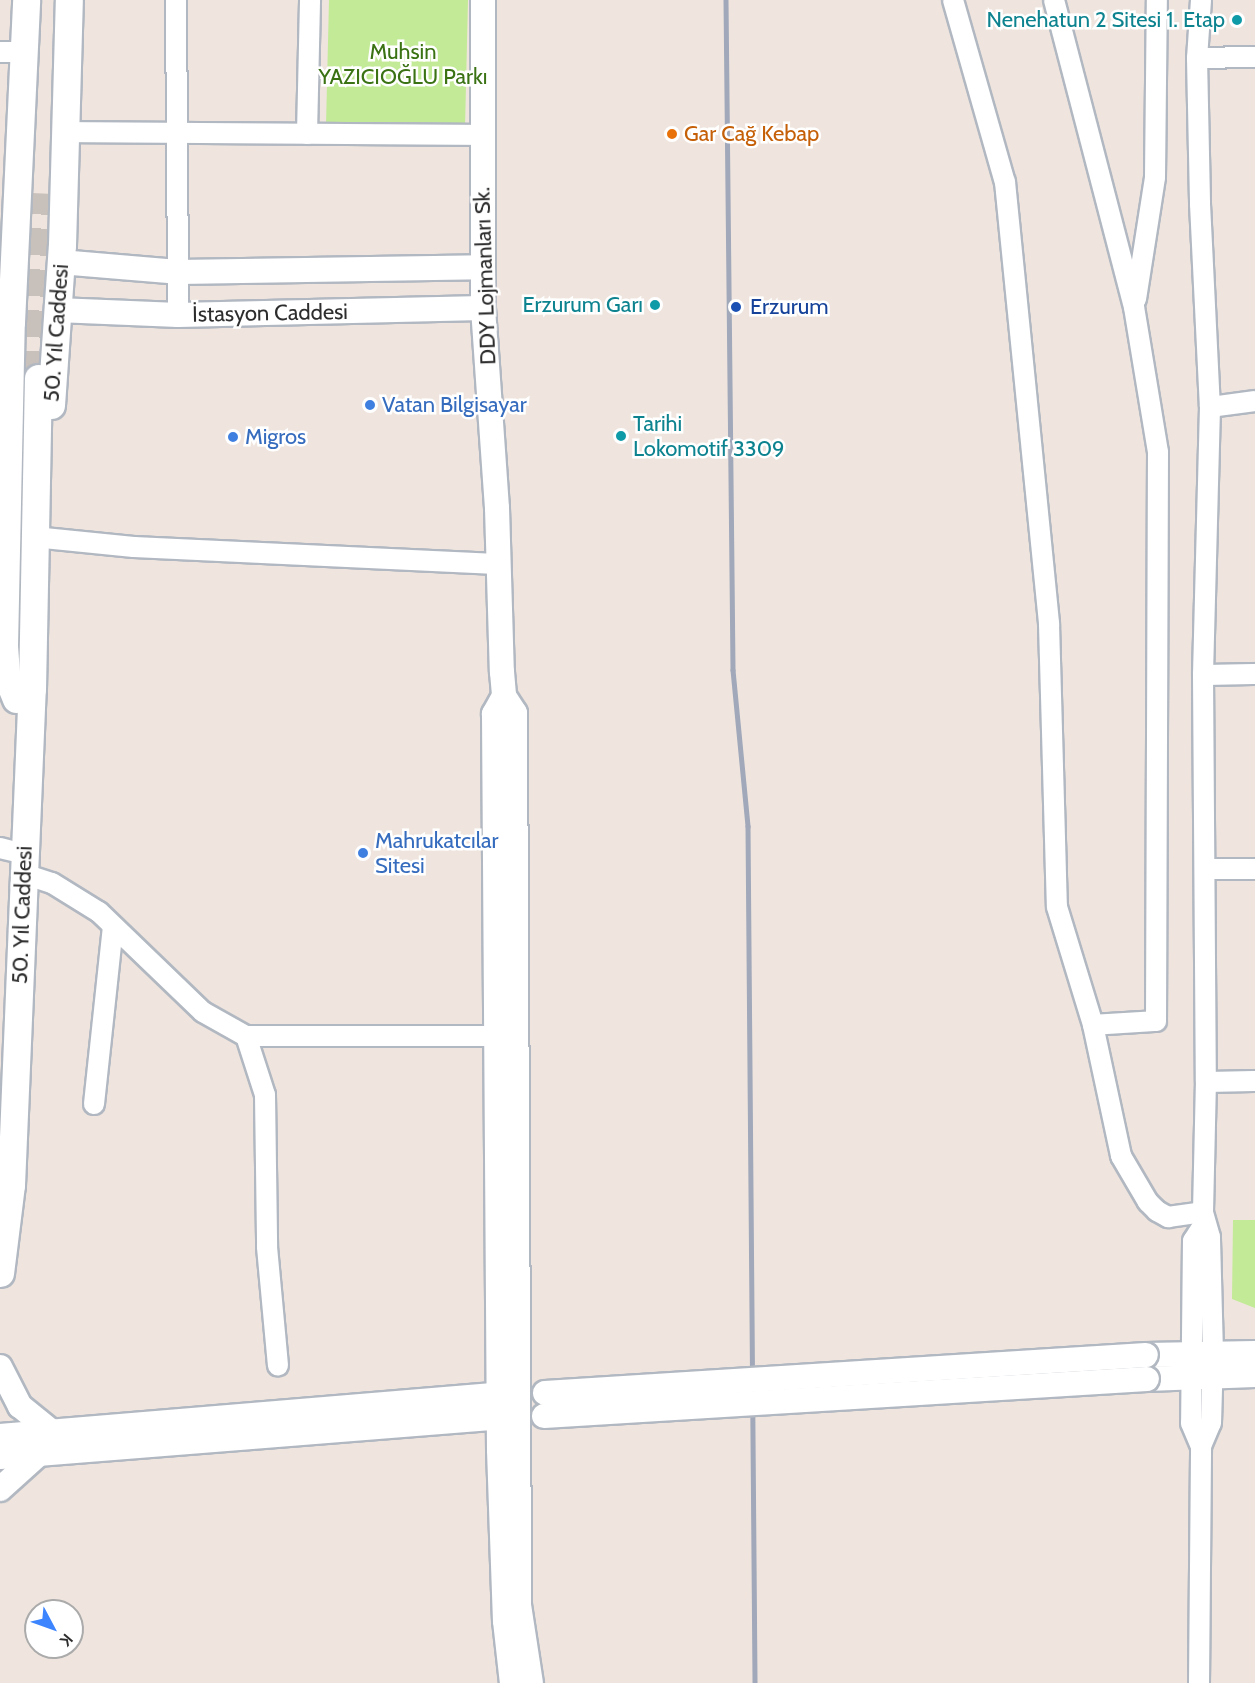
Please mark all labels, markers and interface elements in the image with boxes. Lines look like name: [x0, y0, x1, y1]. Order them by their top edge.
place label: Nenehatun 2 Sitesi 1. Etap: [987, 7, 1225, 33]
marker: Nenehatun 2 Sitesi 1. Etap: [1230, 13, 1244, 27]
park label: Muhsin YAZICIOĞLU Parkı: [318, 38, 488, 90]
place label: Gar Cağ Kebap: [684, 121, 819, 147]
marker: Gar Cağ Kebap: [665, 127, 679, 141]
street label: DDY Lojmanları Sk.: [469, 187, 501, 365]
street label: 50. Yıl Caddesi: [38, 263, 74, 403]
place label: Erzurum Garı: [522, 292, 643, 318]
place label: Erzurum: [750, 294, 829, 320]
street label: İstasyon Caddesi: [192, 298, 348, 328]
marker: Erzurum Garı: [648, 298, 662, 312]
marker: Erzurum: [727, 298, 745, 316]
place label: Vatan Bilgisayar: [382, 392, 527, 418]
marker: Vatan Bilgisayar: [363, 398, 377, 412]
place label: Tarihi Lokomotif 3309: [633, 410, 785, 462]
place label: Migros: [245, 424, 306, 450]
marker: Tarihi Lokomotif 3309: [614, 429, 628, 443]
marker: Migros: [226, 430, 240, 444]
place label: Mahrukatcılar Sitesi: [375, 827, 498, 878]
street label: 50. Yıl Caddesi: [6, 846, 38, 984]
marker: Mahrukatcılar Sitesi: [356, 846, 370, 860]
north arrow: [24, 1599, 84, 1659]
text: K: [56, 1630, 77, 1650]

